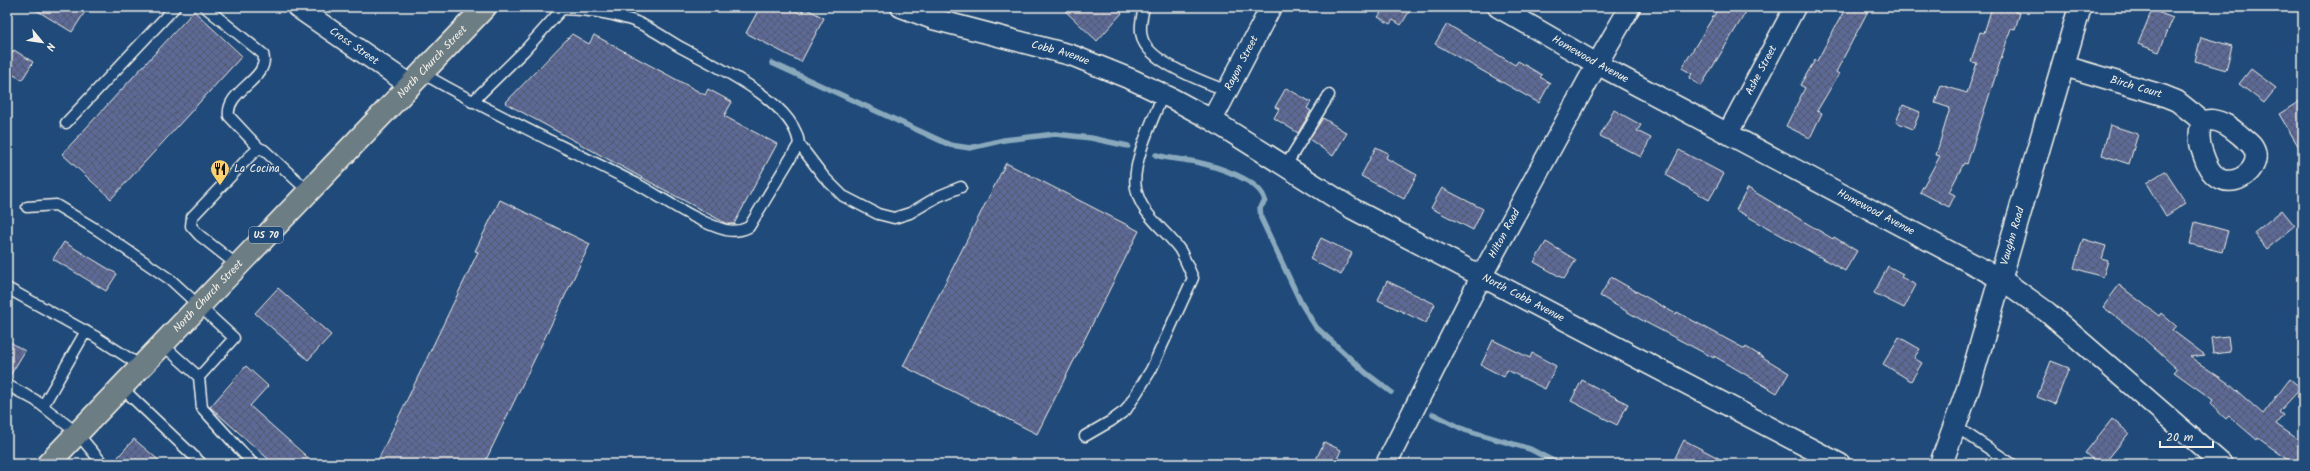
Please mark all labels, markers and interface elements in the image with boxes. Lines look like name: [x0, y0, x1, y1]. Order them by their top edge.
street label: North Church Street: [393, 21, 472, 103]
north arrow: [22, 22, 62, 62]
street label: Cross Street: [325, 23, 383, 70]
street label: Homewood Avenue: [1548, 31, 1632, 88]
street label: Rayon Street: [1220, 32, 1264, 94]
street label: Cobb Avenue: [1029, 36, 1092, 71]
text: N: [40, 39, 59, 54]
street label: Ashe Street: [1741, 41, 1782, 99]
street label: Birch Court: [2108, 71, 2165, 104]
restaurant icon: La Cocina: [209, 158, 231, 186]
place label: La Cocina: [234, 160, 280, 178]
street label: Homewood Avenue: [1834, 184, 1918, 240]
street label: Vaughn Road: [1996, 204, 2030, 267]
street label: Hilton Road: [1484, 205, 1526, 262]
road number: US 70: [249, 227, 283, 243]
street label: North Church Street: [169, 255, 248, 337]
street label: North Cobb Avenue: [1479, 269, 1568, 327]
scale bar: [2160, 423, 2213, 449]
text: 20 m: [2166, 428, 2194, 447]

